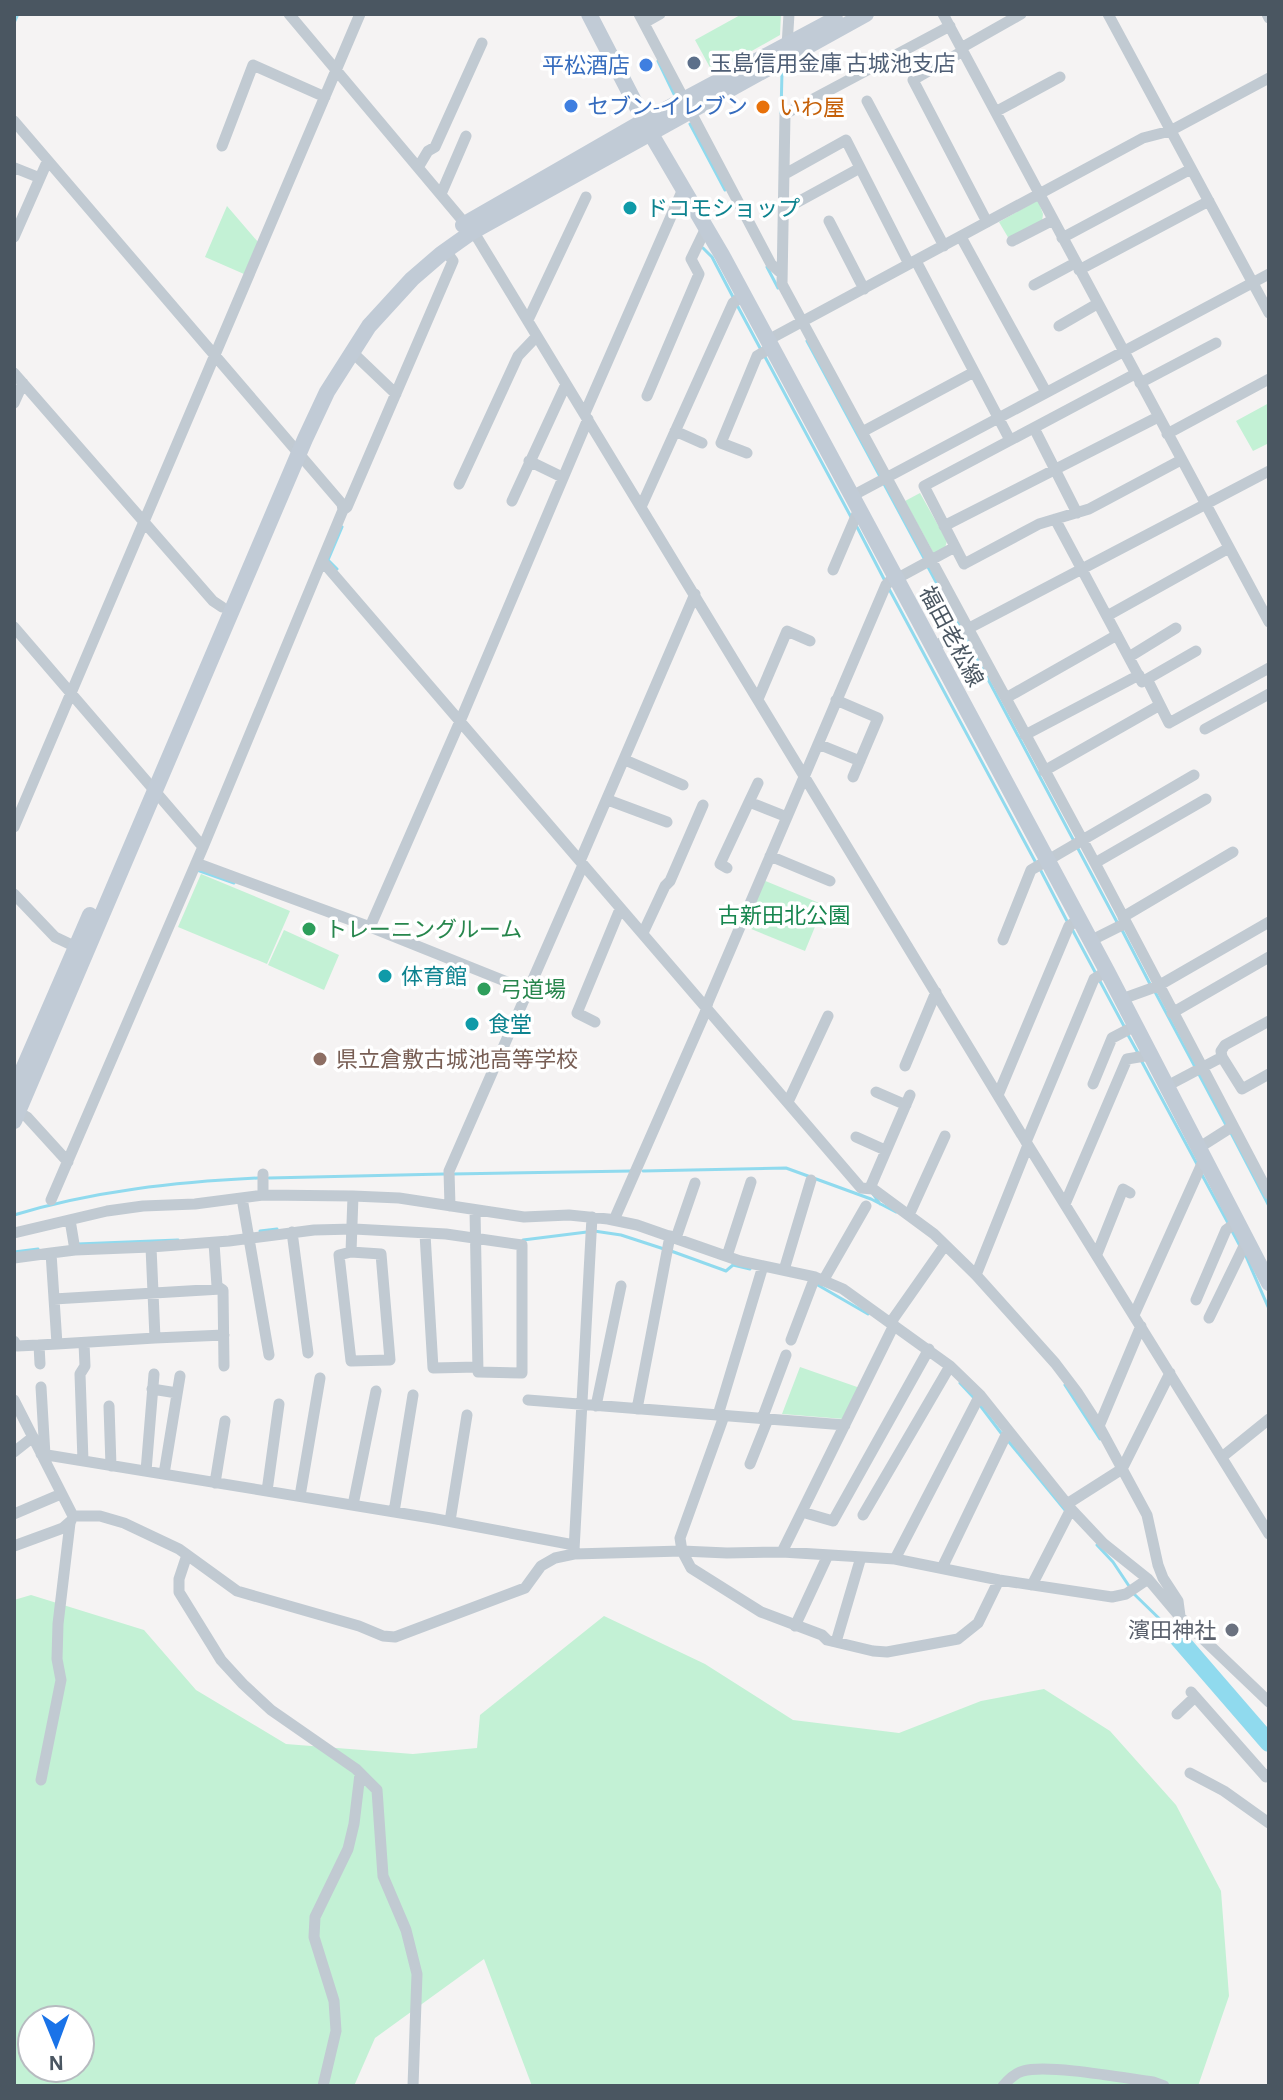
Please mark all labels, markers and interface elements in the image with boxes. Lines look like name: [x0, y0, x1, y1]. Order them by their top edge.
place label: 玉島信用金庫 古城池支店: [710, 52, 956, 75]
place label: 平松酒店: [542, 54, 630, 77]
marker: 玉島信用金庫 古城池支店: [685, 54, 703, 72]
marker: 平松酒店: [637, 56, 655, 74]
place label: セブン-イレブン: [587, 95, 748, 118]
marker: セブン-イレブン: [562, 97, 580, 115]
place label: いわ屋: [779, 97, 845, 119]
marker: いわ屋: [754, 98, 772, 116]
place label: ドコモショップ: [646, 197, 800, 220]
marker: ドコモショップ: [621, 199, 639, 217]
street label: 福田老松線: [916, 582, 988, 690]
park label: 古新田北公園: [718, 904, 850, 927]
place label: トレーニングルーム: [325, 918, 522, 941]
marker: トレーニングルーム: [300, 920, 318, 938]
place label: 体育館: [401, 965, 467, 988]
marker: 体育館: [376, 967, 394, 985]
place label: 弓道場: [500, 978, 566, 1001]
marker: 弓道場: [475, 980, 493, 998]
place label: 食堂: [488, 1013, 532, 1036]
marker: 食堂: [463, 1015, 481, 1033]
place label: 県立倉敷古城池高等学校: [336, 1048, 578, 1071]
marker: 県立倉敷古城池高等学校: [311, 1050, 329, 1068]
place label: 濱田神社: [1128, 1619, 1216, 1642]
marker: 濱田神社: [1223, 1621, 1241, 1639]
north arrow: [16, 2004, 96, 2084]
text: N: [48, 2052, 64, 2074]

